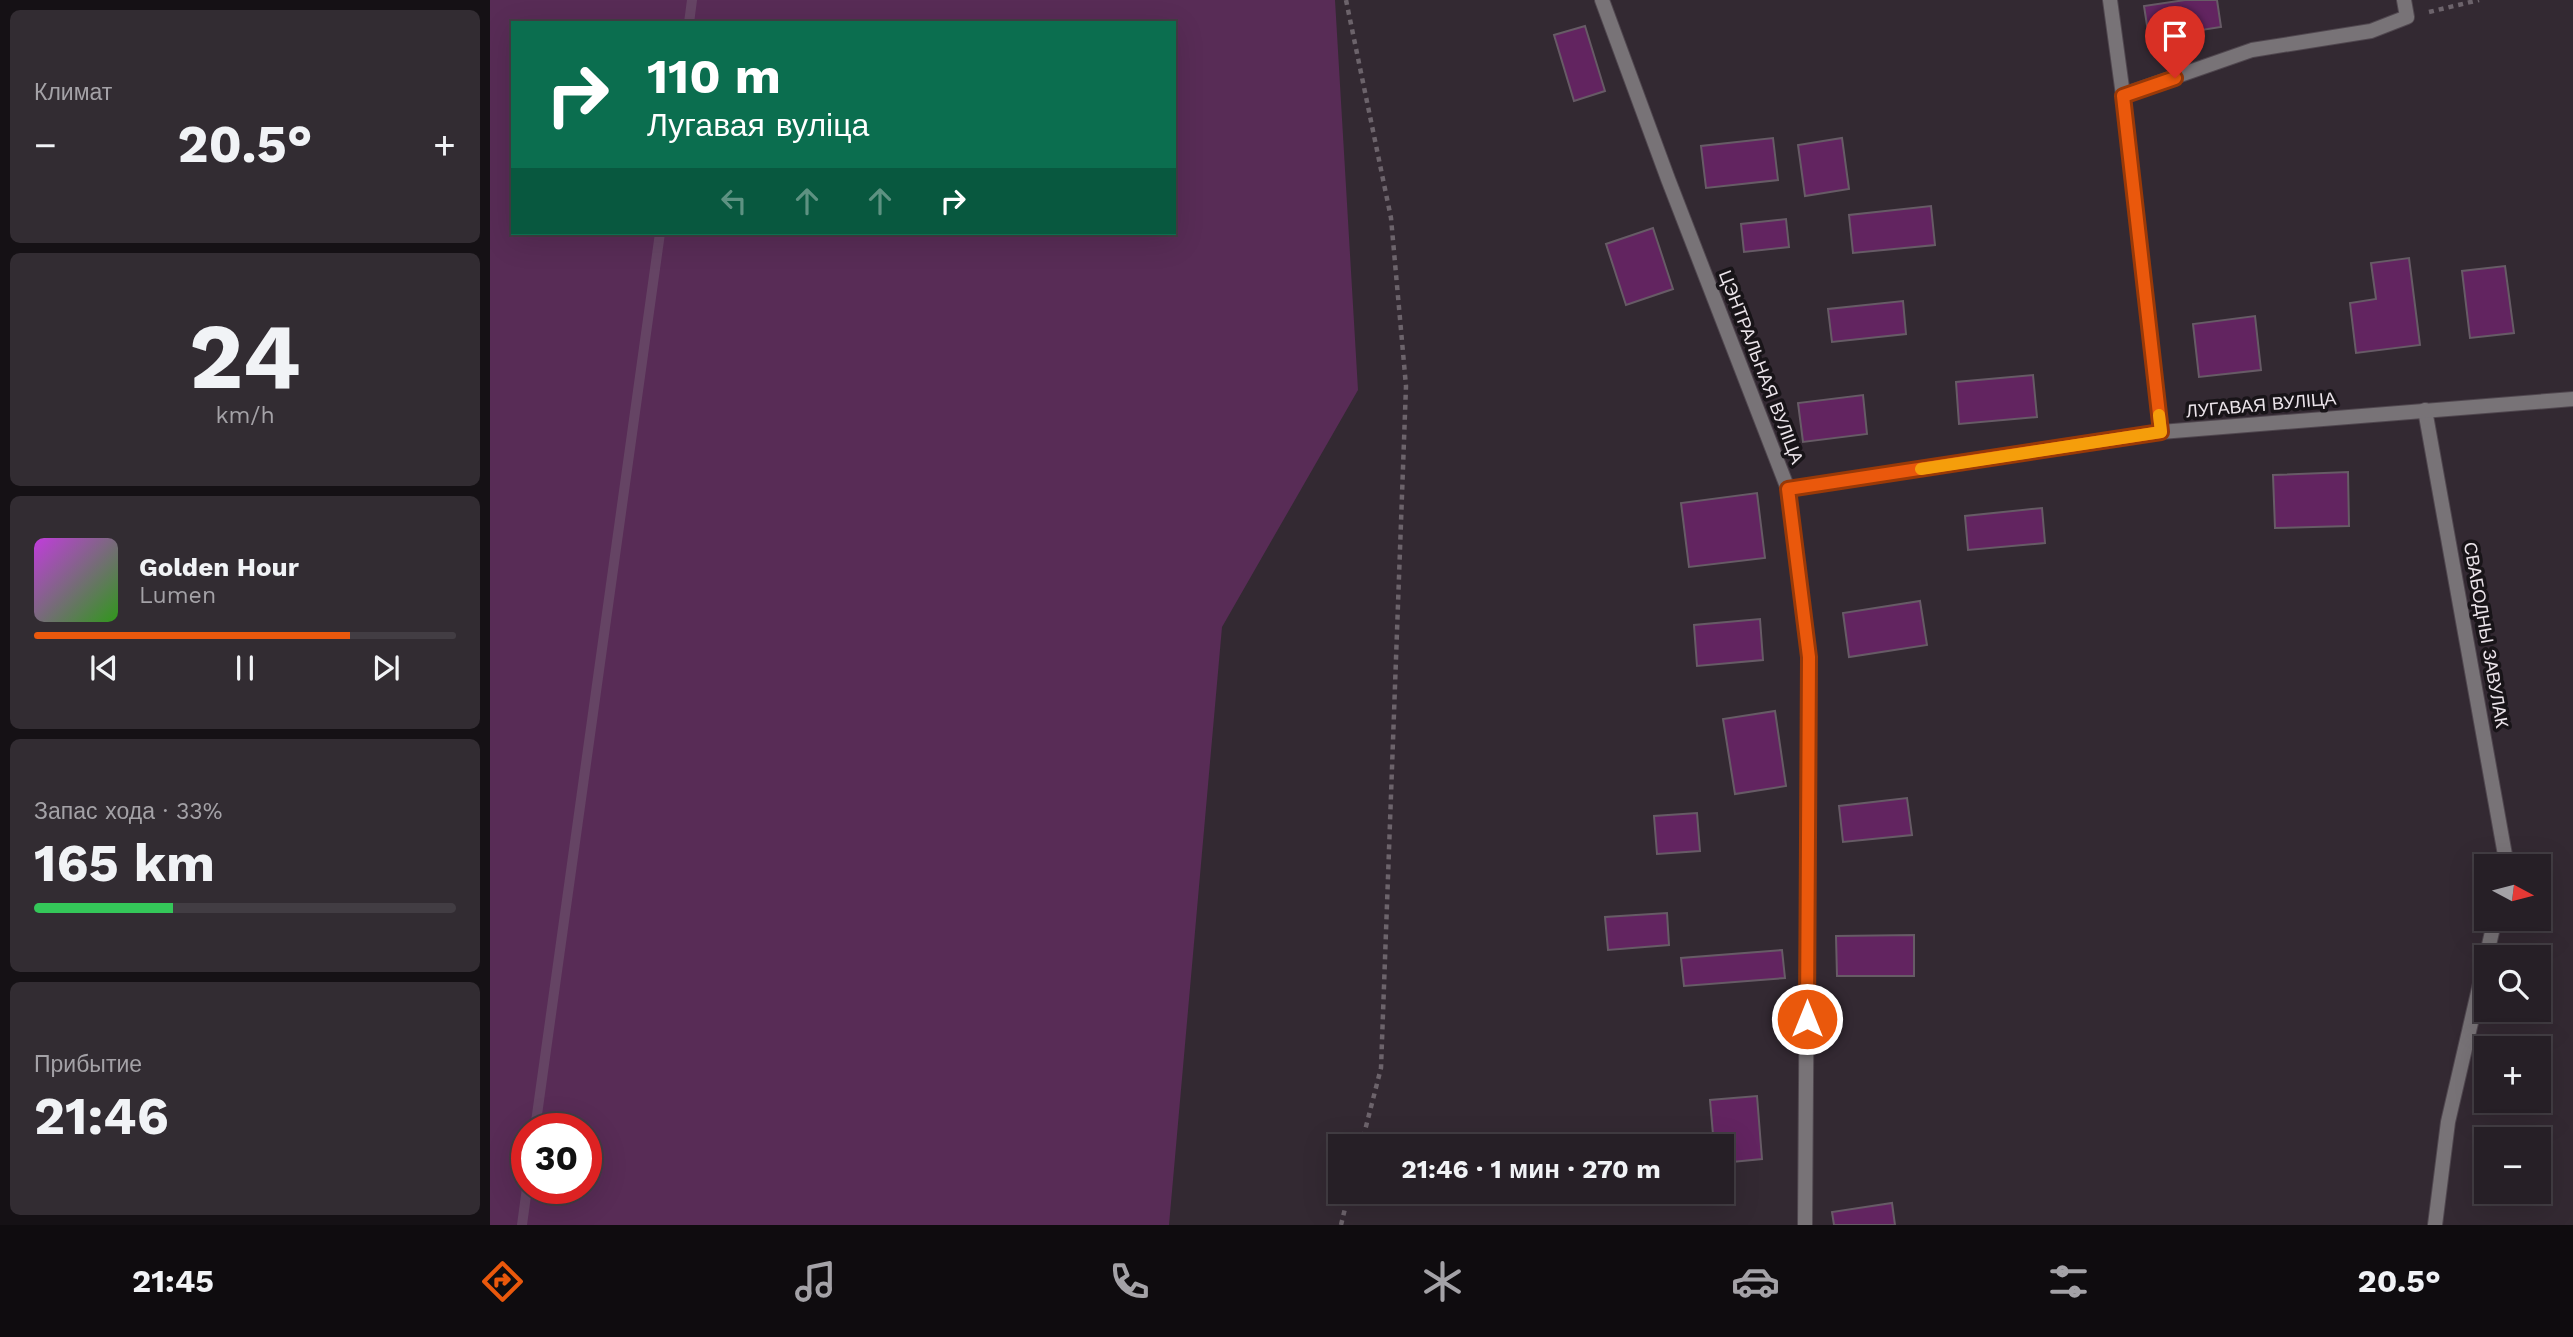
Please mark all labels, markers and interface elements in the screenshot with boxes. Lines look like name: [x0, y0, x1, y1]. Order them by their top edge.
pin: [2145, 6, 2205, 78]
icon: arrive: [2156, 17, 2194, 55]
text: 110 m: [647, 47, 781, 105]
icon: right: [532, 49, 623, 140]
text: Климат: [34, 79, 112, 106]
text: Лугавая вуліца: [647, 106, 869, 144]
text: 20.5°: [177, 114, 313, 175]
text: −: [34, 123, 57, 167]
text: +: [433, 123, 456, 167]
icon: left: [715, 182, 753, 220]
icon: ahead: [788, 182, 826, 220]
icon: ahead: [861, 182, 899, 220]
icon: right: [934, 182, 972, 220]
street label: ЦЭНТРАЛЬНАЯ ВУЛІЦА: [1715, 267, 1808, 467]
text: 24: [189, 303, 301, 410]
street label: ЛУГАВАЯ ВУЛІЦА: [2185, 387, 2337, 422]
text: km/h: [215, 402, 275, 429]
street label: СВАБОДНЫ ЗАВУЛАК: [2460, 540, 2513, 730]
text: Golden Hour: [139, 552, 299, 582]
text: Lumen: [139, 582, 216, 609]
icon: previous: [85, 649, 123, 687]
icon: pause: [226, 649, 264, 687]
icon: next: [367, 649, 405, 687]
text: Запас хода · 33%: [34, 798, 222, 825]
text: 165 km: [34, 833, 215, 894]
north arrow: [2474, 854, 2552, 931]
map controls: [2474, 854, 2551, 1204]
button: search: [2474, 945, 2551, 1022]
position arrow: [1770, 982, 1844, 1056]
button: +: [2474, 1036, 2551, 1113]
text: Прибытие: [34, 1051, 142, 1078]
text: 21:46: [34, 1086, 169, 1147]
speed limit sign: 30: [511, 1113, 602, 1204]
button: −: [2474, 1127, 2551, 1204]
text: 21:46 · 1 мин · 270 m: [1401, 1154, 1661, 1184]
icon: directions: [478, 1257, 527, 1306]
icon: music: [791, 1257, 840, 1306]
icon: phone: [1105, 1257, 1154, 1306]
icon: climate: [1418, 1257, 1467, 1306]
icon: car: [1731, 1257, 1780, 1306]
icon: filters: [2044, 1257, 2093, 1306]
text: 21:45: [132, 1262, 214, 1300]
text: 20.5°: [2358, 1262, 2441, 1300]

